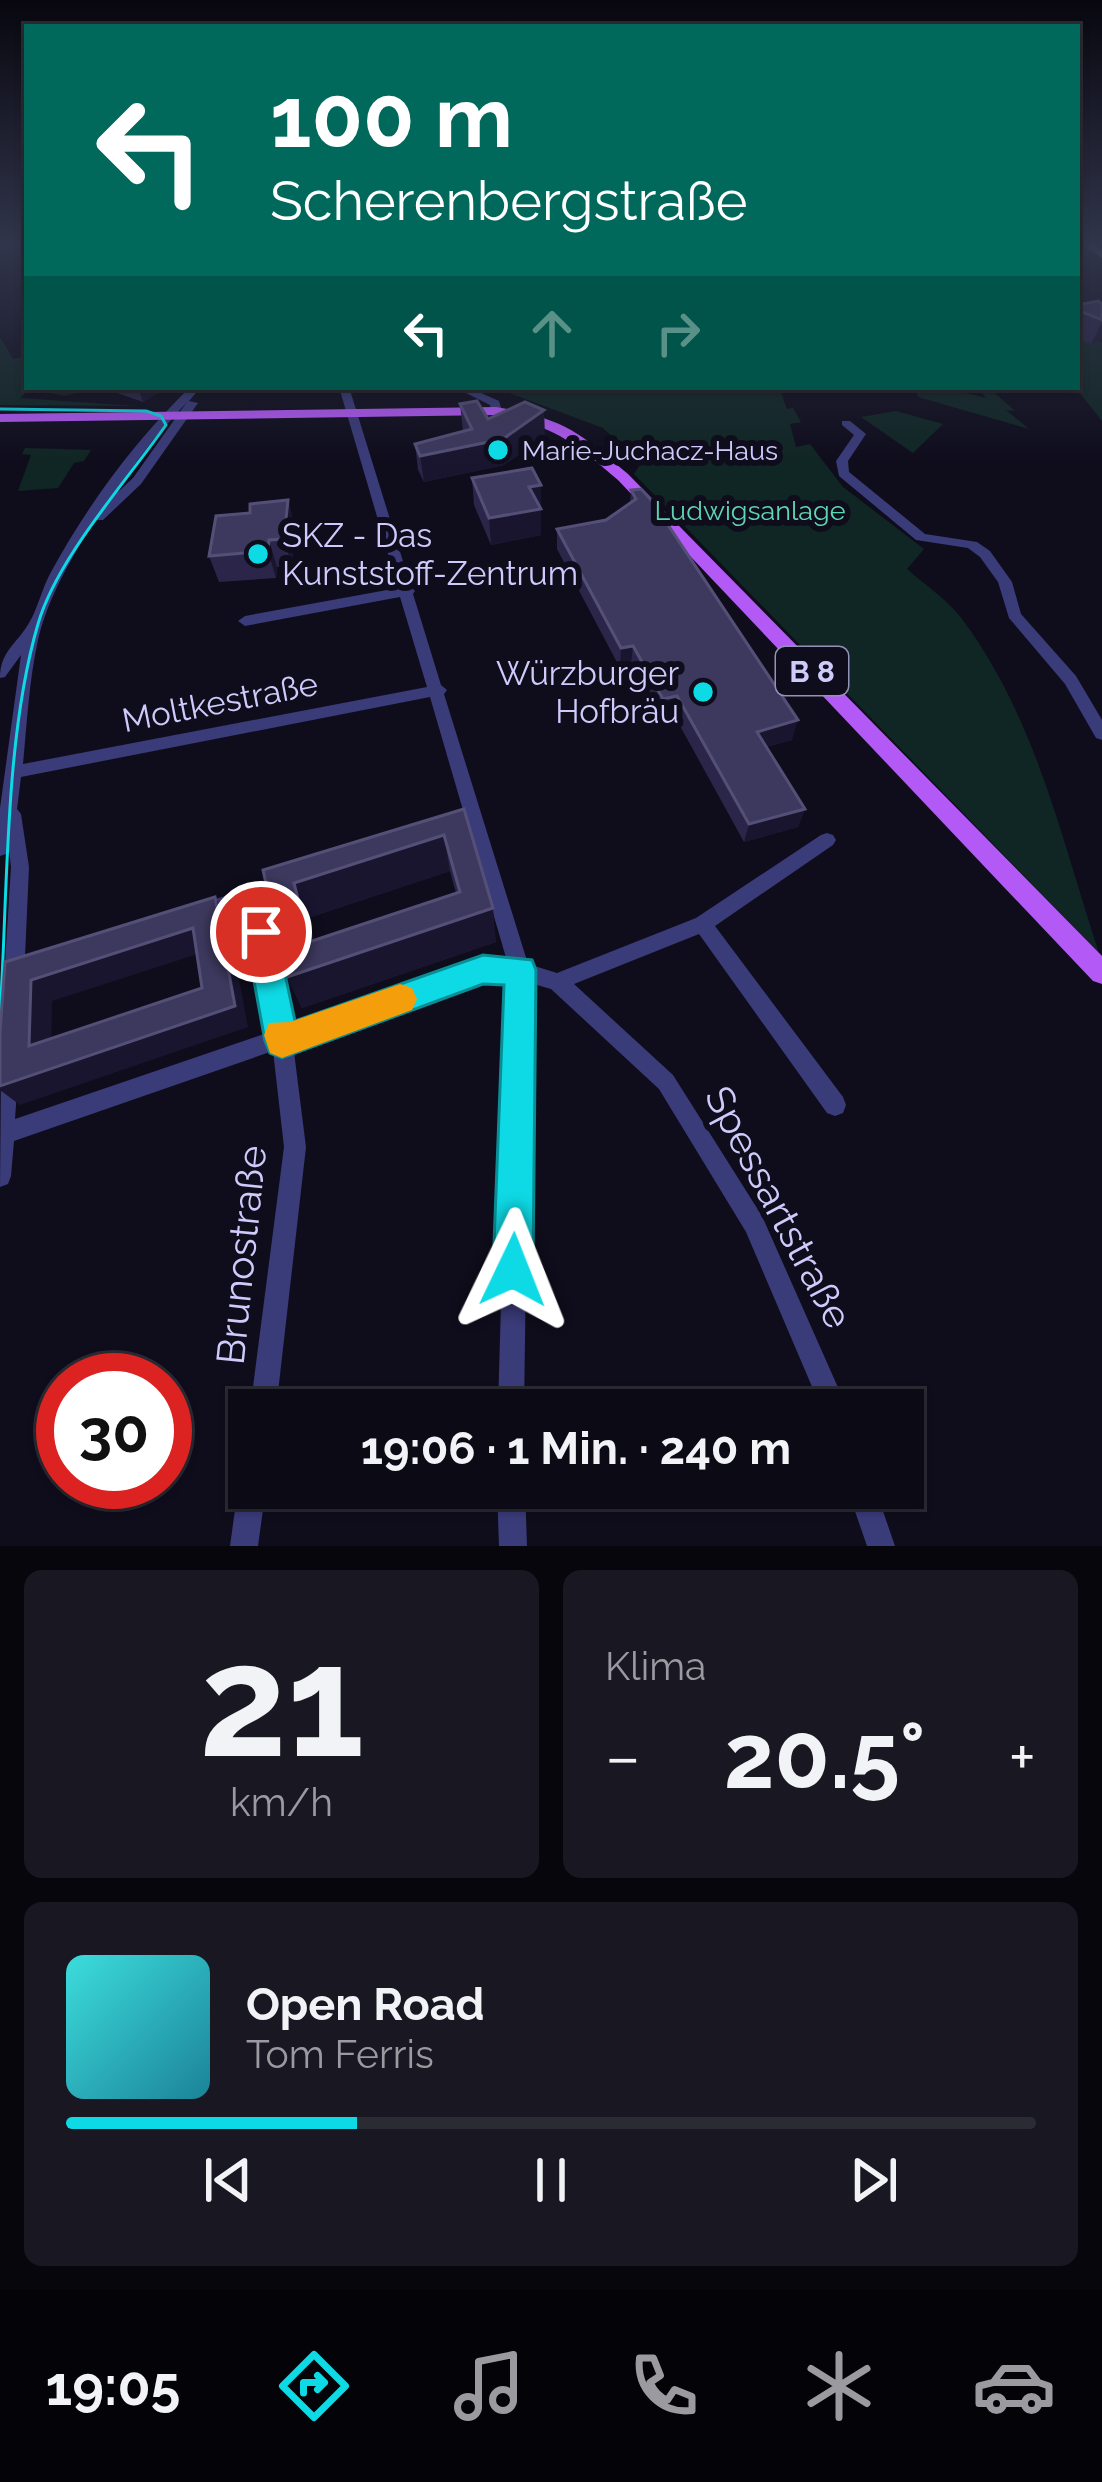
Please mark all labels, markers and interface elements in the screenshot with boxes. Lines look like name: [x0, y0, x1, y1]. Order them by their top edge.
text: 100 m: [270, 68, 513, 167]
icon: left: [72, 72, 228, 228]
text: Scherenbergstraße: [270, 169, 747, 233]
icon: left: [393, 300, 459, 366]
icon: ahead: [519, 300, 585, 366]
icon: right: [645, 300, 711, 366]
place label: Marie-Juchacz-Haus: [522, 435, 778, 466]
marker: Marie-Juchacz-Haus: [485, 437, 511, 463]
park label: Ludwigsanlage: [654, 495, 846, 526]
place label: SKZ - Das Kunststoff-Zentrum: [282, 516, 578, 593]
marker: SKZ - Das Kunststoff-Zentrum: [245, 541, 271, 567]
road number: B 8: [776, 647, 848, 695]
place label: Würzburger Hofbräu: [496, 654, 679, 731]
street label: Moltkestraße: [119, 664, 321, 740]
marker: Würzburger Hofbräu: [690, 679, 716, 705]
pin: [210, 881, 312, 983]
icon: arrive: [228, 899, 294, 965]
street label: Spessartstraße: [696, 1078, 862, 1336]
street label: Brunostraße: [207, 1143, 275, 1367]
position arrow: [450, 1207, 576, 1333]
speed limit sign: 30: [36, 1353, 192, 1509]
text: 19:06 · 1 Min. · 240 m: [361, 1422, 791, 1475]
text: 21: [199, 1609, 364, 1793]
text: Klima: [605, 1643, 706, 1689]
text: 20.5°: [724, 1703, 925, 1809]
text: −: [605, 1718, 641, 1795]
text: +: [1009, 1718, 1036, 1795]
text: km/h: [230, 1779, 333, 1825]
text: Open Road: [246, 1978, 485, 2031]
text: Tom Ferris: [246, 2031, 434, 2077]
icon: previous: [195, 2147, 261, 2213]
icon: pause: [518, 2147, 584, 2213]
icon: next: [841, 2147, 907, 2213]
icon: directions: [272, 2344, 356, 2428]
icon: music: [447, 2344, 531, 2428]
icon: phone: [622, 2344, 706, 2428]
icon: climate: [797, 2344, 881, 2428]
icon: car: [972, 2344, 1056, 2428]
text: 19:05: [46, 2354, 180, 2418]

